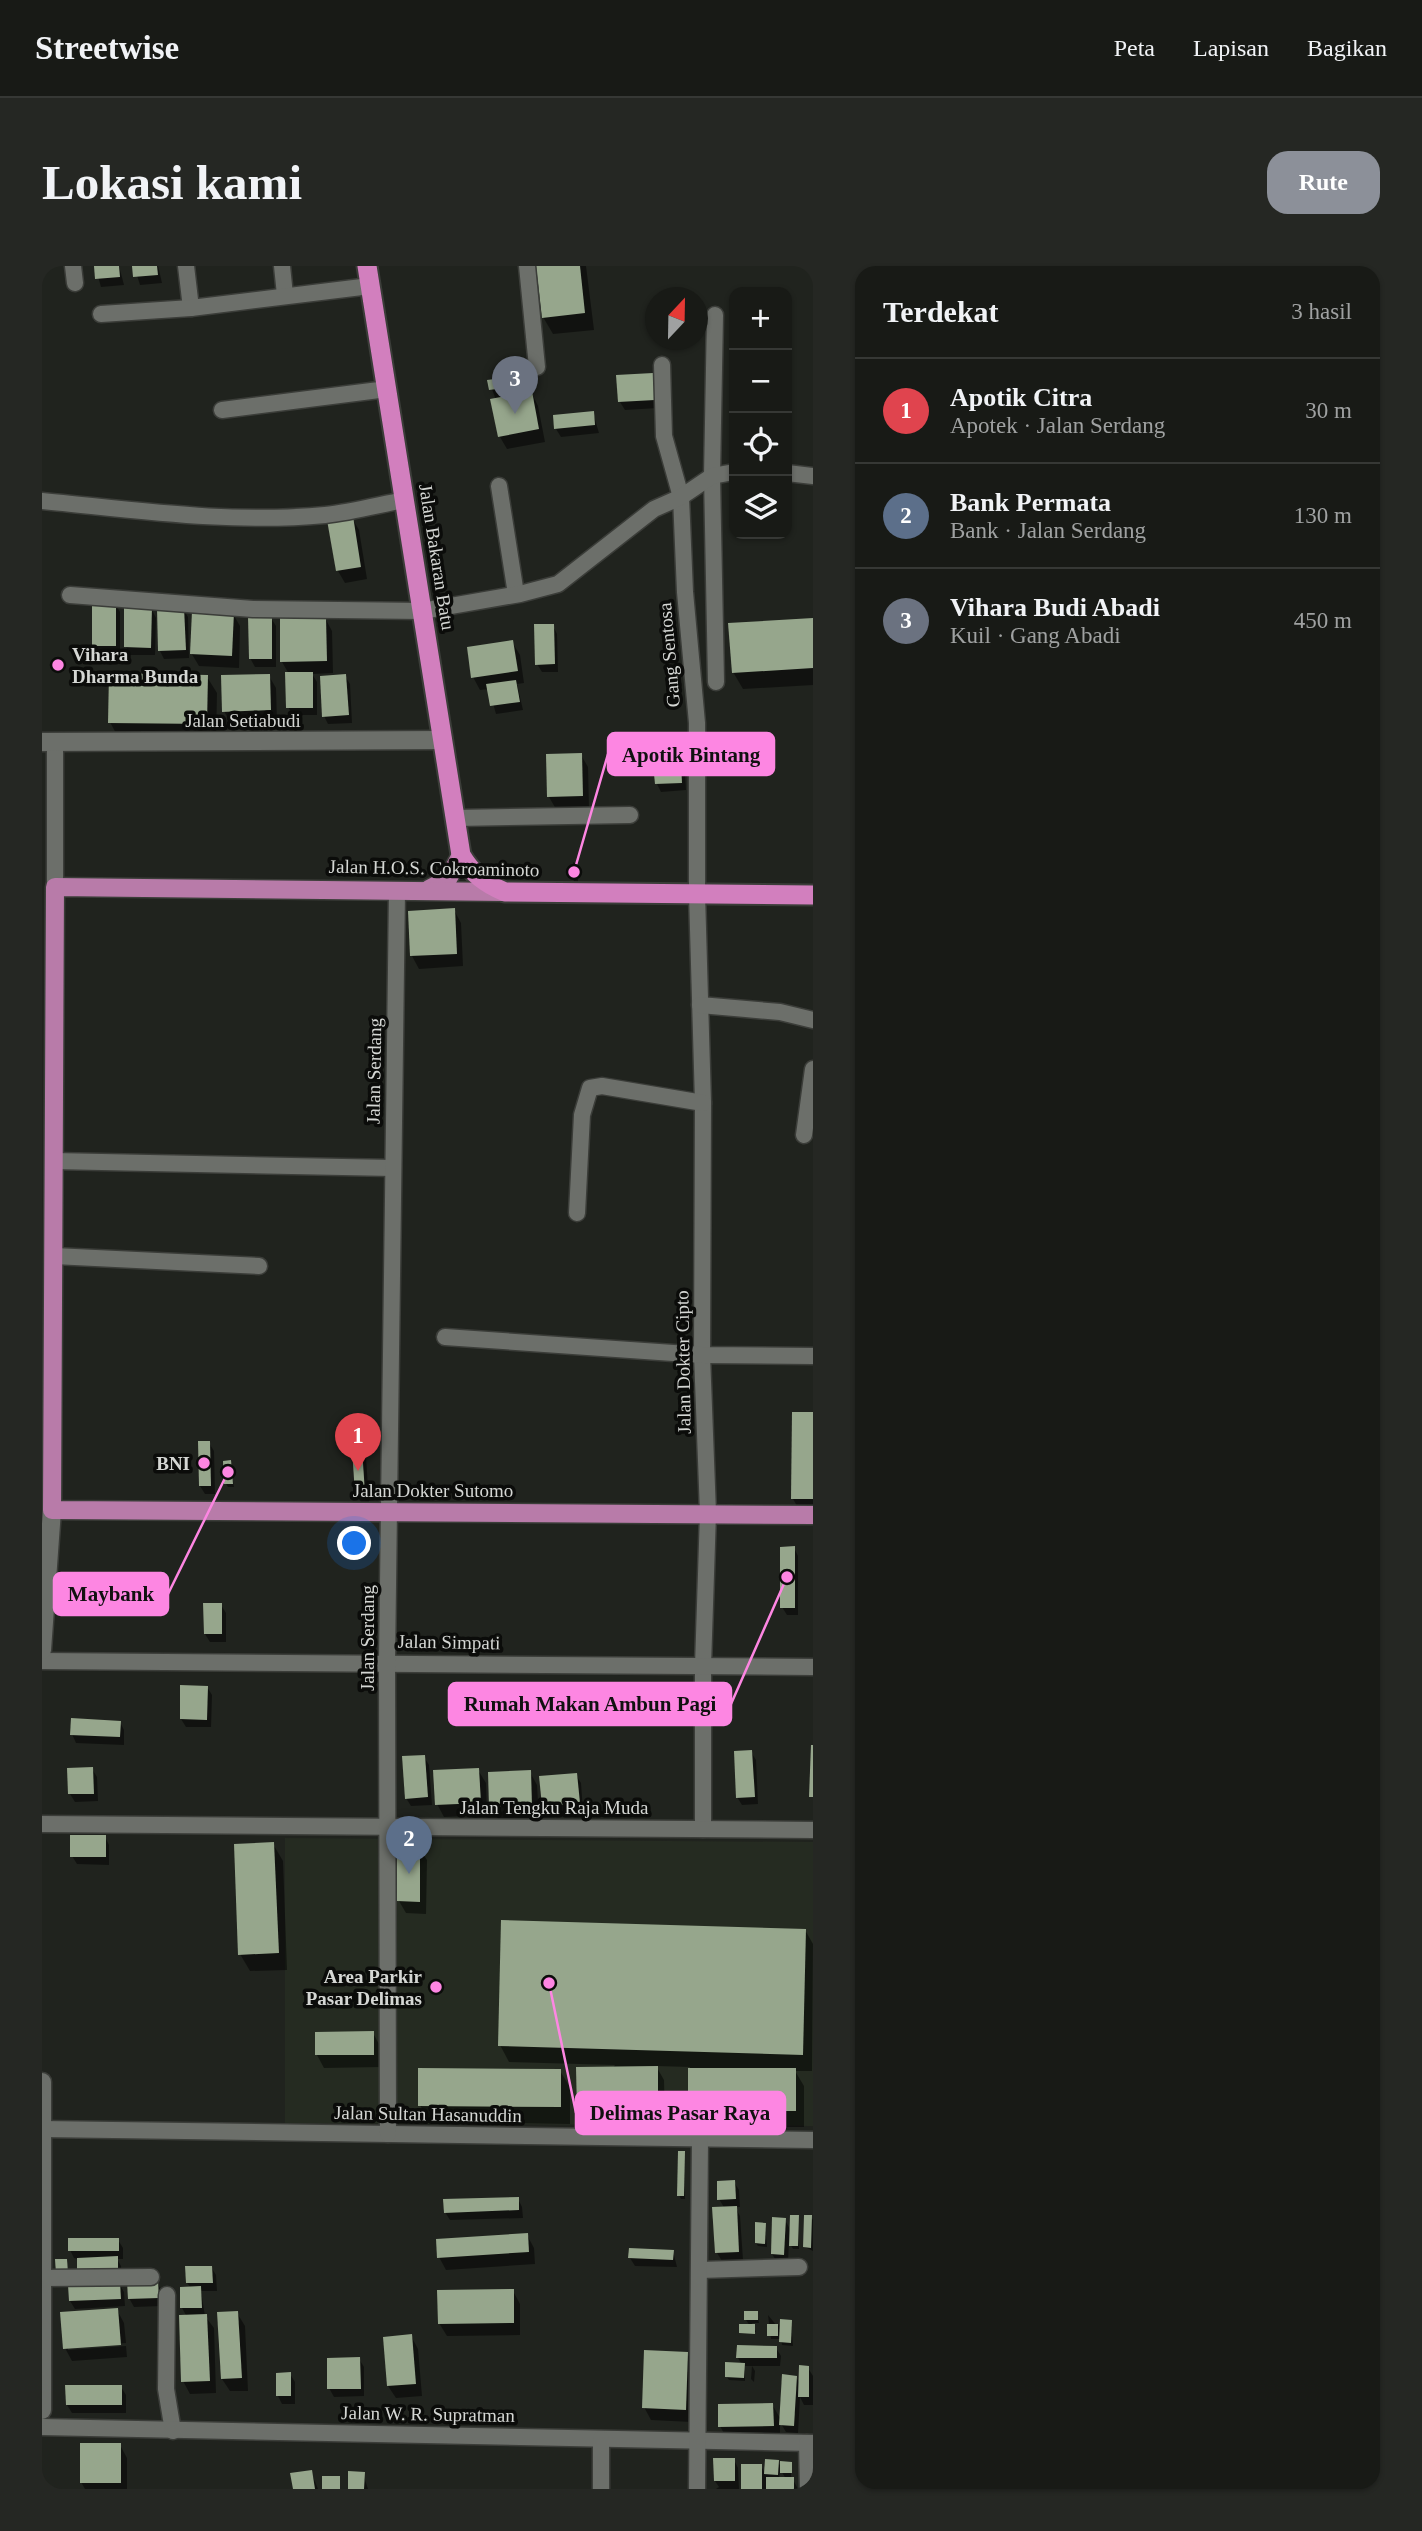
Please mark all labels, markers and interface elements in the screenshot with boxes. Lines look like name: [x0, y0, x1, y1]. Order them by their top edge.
text: Streetwise: [35, 30, 179, 66]
text: Peta: [1114, 35, 1155, 61]
text: Lapisan: [1193, 35, 1269, 61]
text: Bagikan: [1307, 35, 1387, 61]
button: Rute: [1267, 151, 1380, 214]
text: Lokasi kami: [42, 155, 302, 210]
north arrow: [645, 287, 708, 350]
map controls: [729, 287, 792, 539]
button: +: [729, 287, 792, 350]
text: Terdekat: [883, 295, 999, 328]
text: 3 hasil: [1291, 299, 1352, 324]
button: −: [729, 350, 792, 413]
pin: 3: [492, 356, 538, 414]
text: Apotik Citra: [950, 383, 1092, 412]
text: 1: [900, 398, 912, 423]
text: 30 m: [1305, 398, 1352, 423]
button: locate: [729, 413, 792, 476]
text: Apotek · Jalan Serdang: [950, 413, 1165, 438]
button: layers: [729, 476, 792, 539]
street label: Jalan Bakaran Batu: [415, 482, 459, 632]
text: Bank Permata: [950, 488, 1111, 517]
text: 2: [900, 503, 912, 528]
text: 130 m: [1294, 503, 1352, 528]
text: Bank · Jalan Serdang: [950, 518, 1146, 543]
text: Vihara Budi Abadi: [950, 593, 1160, 622]
street label: Gang Sentosa: [654, 601, 684, 708]
text: 3: [900, 608, 912, 633]
text: 450 m: [1294, 608, 1352, 633]
text: Kuil · Gang Abadi: [950, 623, 1121, 648]
place label: Vihara Dharma Bunda: [72, 644, 199, 687]
marker: Vihara Dharma Bunda: [50, 657, 66, 673]
street label: Jalan Setiabudi: [185, 710, 301, 731]
callout: Apotik Bintang: [608, 733, 774, 775]
text: Apotik Bintang: [622, 743, 761, 767]
street label: Jalan H.O.S. Cokroaminoto: [329, 856, 539, 880]
street label: Jalan Serdang: [363, 1017, 385, 1124]
street label: Jalan Dokter Cipto: [671, 1290, 695, 1434]
pin: 1: [335, 1413, 381, 1471]
place label: BNI: [156, 1453, 190, 1474]
marker: BNI: [196, 1455, 212, 1471]
street label: Jalan Dokter Sutomo: [353, 1480, 513, 1501]
your location: [337, 1526, 371, 1560]
callout: Maybank: [54, 1573, 168, 1615]
text: Maybank: [68, 1582, 154, 1606]
street label: Jalan Serdang: [357, 1584, 378, 1691]
street label: Jalan Simpati: [397, 1631, 501, 1653]
callout: Rumah Makan Ambun Pagi: [449, 1683, 731, 1725]
text: Rumah Makan Ambun Pagi: [464, 1692, 716, 1716]
street label: Jalan Tengku Raja Muda: [460, 1797, 649, 1818]
pin: 2: [386, 1816, 432, 1874]
place label: Area Parkir Pasar Delimas: [306, 1966, 423, 2009]
marker: Area Parkir Pasar Delimas: [428, 1979, 444, 1995]
callout: Delimas Pasar Raya: [576, 2092, 785, 2134]
text: Delimas Pasar Raya: [590, 2101, 771, 2125]
street label: Jalan Sultan Hasanuddin: [334, 2102, 523, 2126]
street label: Jalan W. R. Supratman: [341, 2402, 515, 2426]

